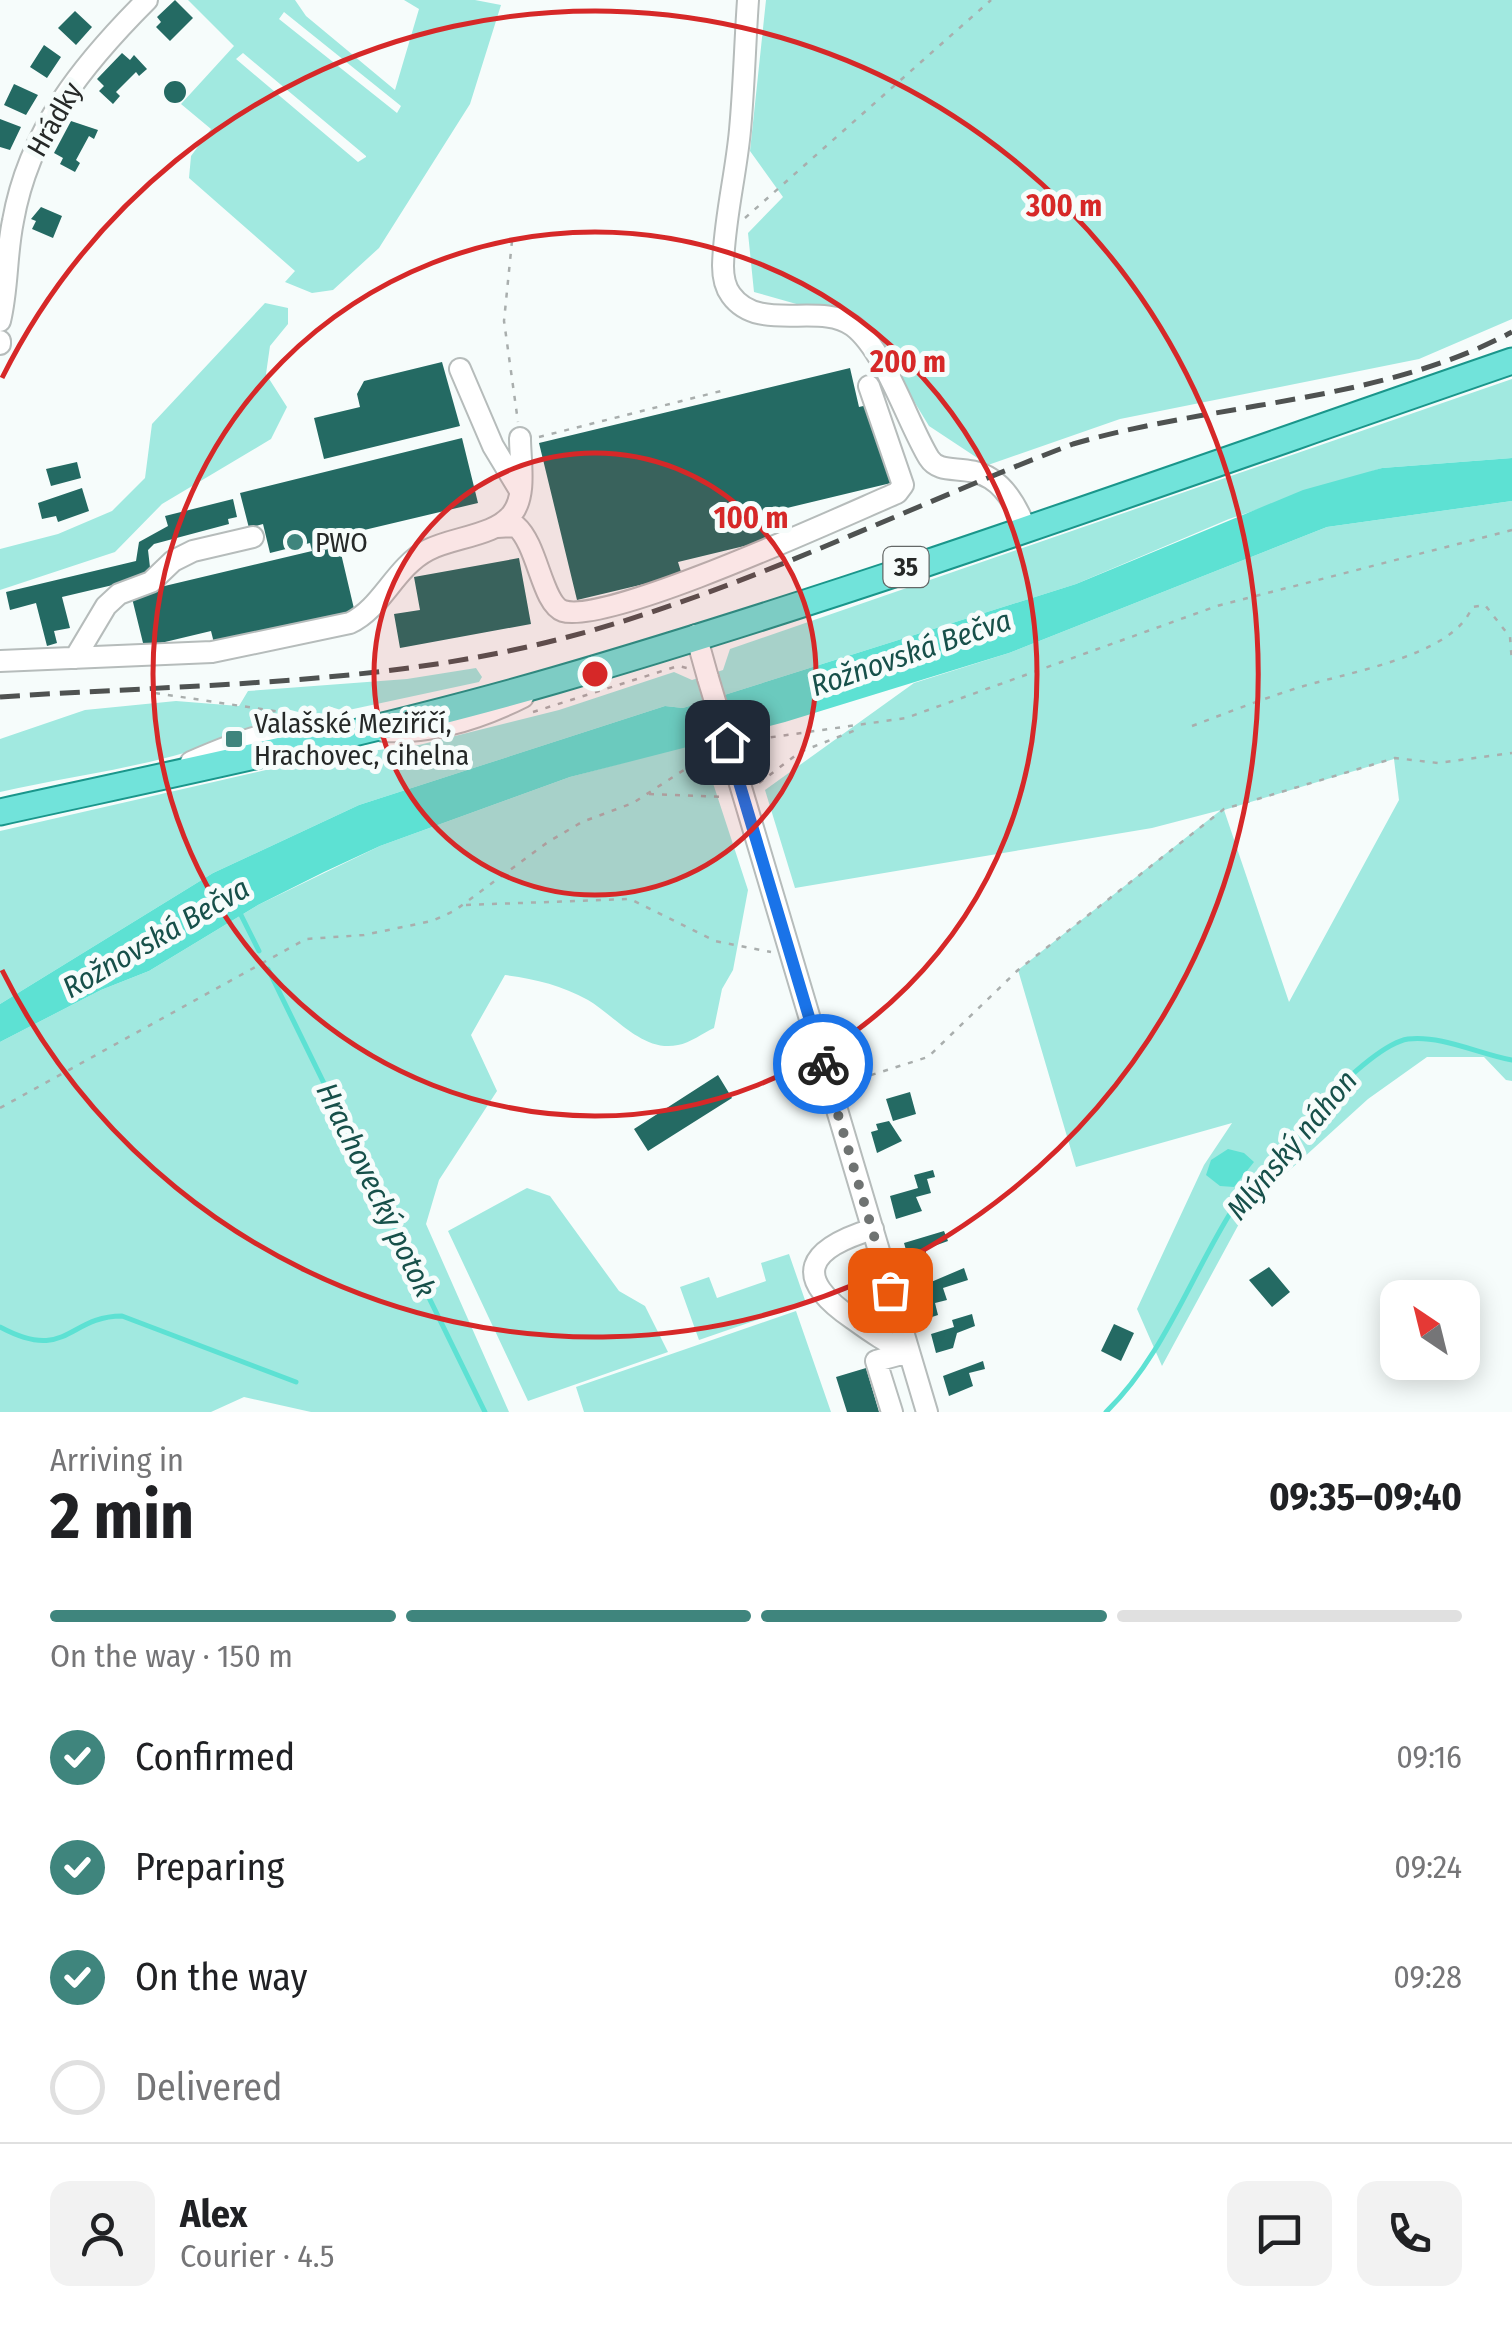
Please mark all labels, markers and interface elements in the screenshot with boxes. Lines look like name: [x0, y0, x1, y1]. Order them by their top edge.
street label: Hrádky: [20, 76, 89, 162]
text: 300 m: [1025, 188, 1102, 224]
text: 200 m: [869, 344, 946, 380]
text: 100 m: [714, 500, 788, 536]
place label: PWO: [315, 526, 368, 559]
marker: PWO: [284, 531, 306, 553]
road number: 35: [884, 547, 928, 587]
water label: Rožnovská Bečva: [806, 602, 1016, 704]
centre of rings: [577, 656, 613, 692]
pin: [685, 700, 770, 785]
place label: Valašské Meziříčí, Hrachovec, cihelna: [254, 707, 469, 772]
icon: home: [700, 715, 755, 770]
marker: Valašské Meziříčí, Hrachovec, cihelna: [223, 728, 245, 750]
water label: Rožnovská Bečva: [56, 870, 256, 1006]
courier: [773, 1014, 873, 1114]
icon: bike: [796, 1037, 851, 1092]
water label: Mlýnský náhon: [1219, 1063, 1365, 1227]
water label: Hrachovecký potok: [309, 1077, 443, 1303]
pin: [848, 1248, 933, 1333]
icon: bag: [863, 1263, 918, 1318]
north arrow: [1380, 1280, 1480, 1380]
map controls: [1380, 1280, 1480, 1380]
text: Arriving in: [50, 1441, 184, 1479]
text: 09:35–09:40: [1269, 1474, 1462, 1520]
text: 2 min: [50, 1477, 194, 1555]
text: On the way · 150 m: [50, 1637, 293, 1675]
icon: check: [50, 1730, 105, 1785]
text: Confirmed: [135, 1734, 295, 1780]
text: 09:16: [1396, 1738, 1462, 1776]
icon: check: [50, 1840, 105, 1895]
text: Preparing: [135, 1844, 284, 1890]
text: 09:24: [1394, 1848, 1462, 1886]
icon: check: [50, 1950, 105, 2005]
text: On the way: [135, 1954, 307, 2000]
text: 09:28: [1393, 1958, 1462, 1996]
text: Delivered: [135, 2064, 282, 2110]
button: person: [50, 2181, 155, 2286]
button: chat: [1227, 2181, 1332, 2286]
button: phone: [1357, 2181, 1462, 2286]
text: Alex: [180, 2191, 247, 2237]
text: Courier · 4.5: [180, 2237, 335, 2275]

